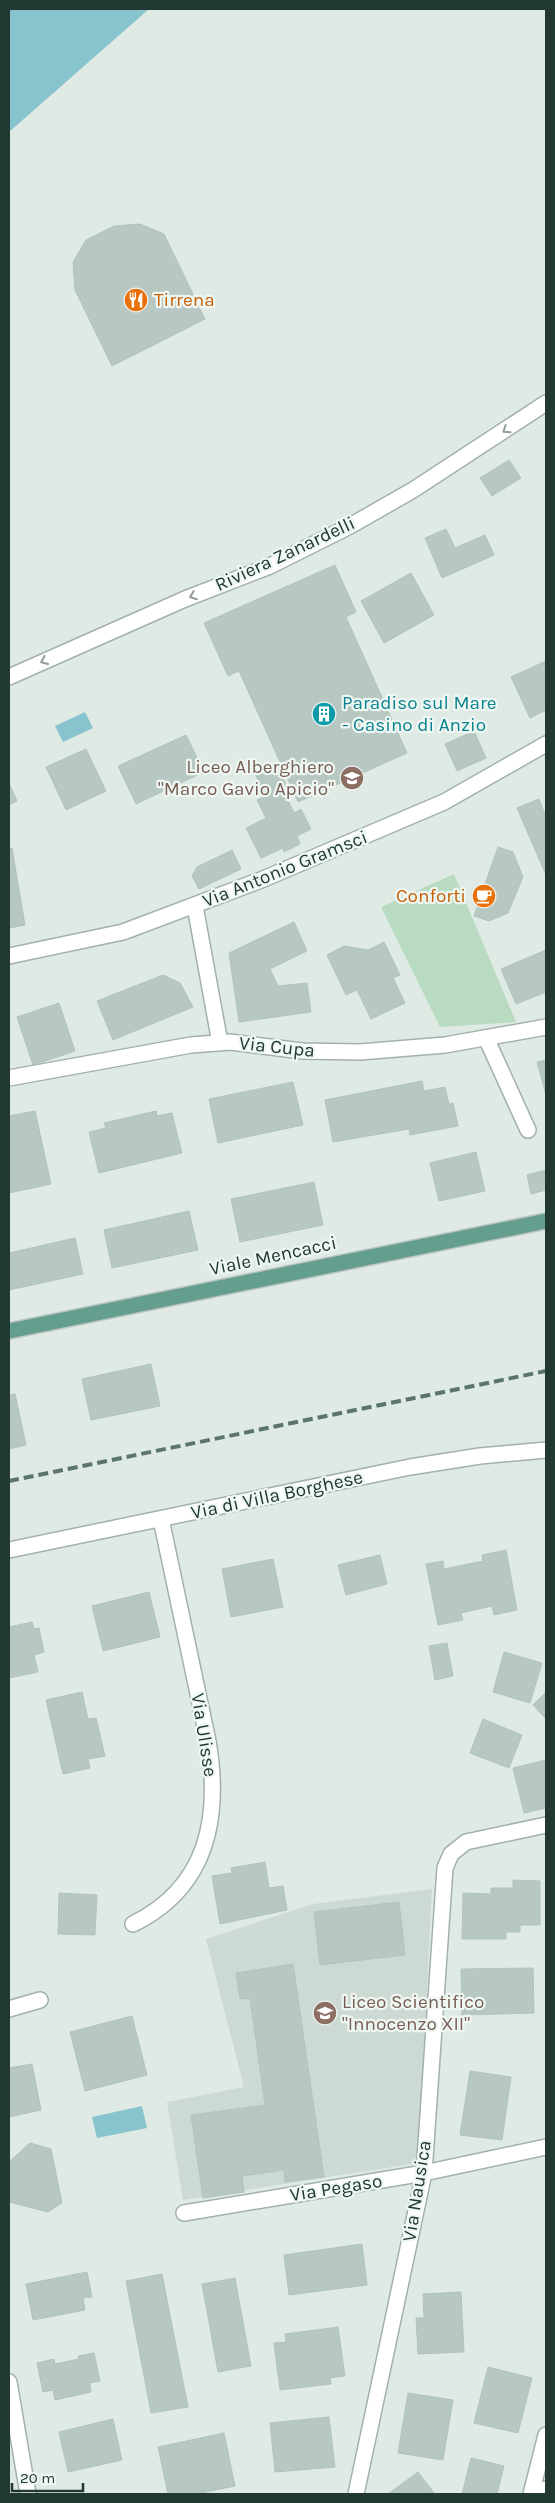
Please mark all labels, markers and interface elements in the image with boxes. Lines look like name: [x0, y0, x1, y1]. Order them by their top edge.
restaurant icon: Tirrena: [123, 287, 149, 313]
place label: Tirrena: [154, 289, 215, 311]
one-way arrow: [502, 424, 512, 433]
street label: Riviera Zanardelli: [212, 512, 358, 596]
one-way arrow: [189, 589, 198, 600]
one-way arrow: [40, 655, 49, 666]
place label: Paradiso sul Mare - Casino di Anzio: [342, 692, 497, 736]
building icon: Paradiso sul Mare - Casino di Anzio: [311, 701, 337, 727]
place label: Liceo Alberghiero "Marco Gavio Apicio": [158, 756, 334, 800]
school or university icon: Liceo Alberghiero "Marco Gavio Apicio": [339, 765, 365, 791]
street label: Via Antonio Gramsci: [199, 826, 371, 912]
cafe icon: Conforti: [471, 883, 497, 909]
place label: Conforti: [396, 885, 466, 907]
street label: Via Cupa: [238, 1032, 316, 1062]
street label: Viale Mencacci: [208, 1232, 338, 1280]
street label: Via di Villa Borghese: [189, 1466, 365, 1524]
street label: Via Ulisse: [187, 1692, 221, 1778]
place label: Liceo Scientifico "Innocenzo XII": [342, 1991, 484, 2035]
school or university icon: Liceo Scientifico "Innocenzo XII": [312, 2000, 338, 2026]
street label: Via Nausica: [398, 2139, 436, 2243]
street label: Via Pegaso: [288, 2170, 384, 2206]
scale bar: [12, 2460, 84, 2492]
text: 20 m: [20, 2469, 55, 2487]

